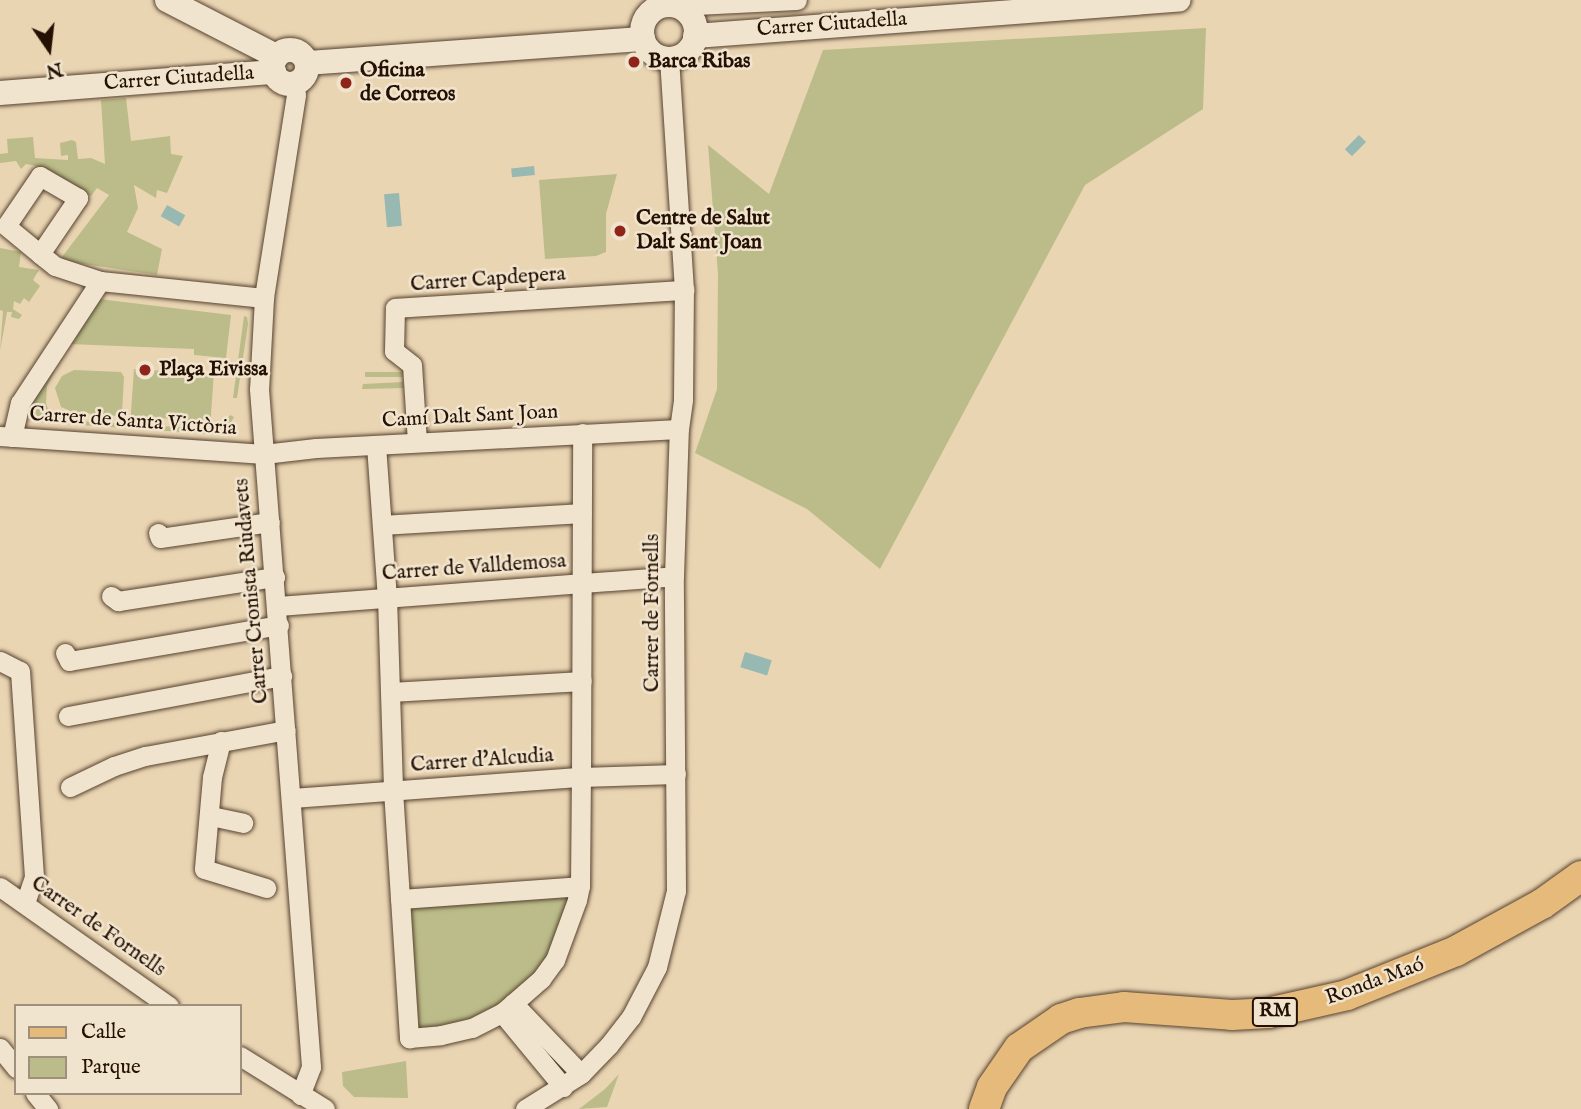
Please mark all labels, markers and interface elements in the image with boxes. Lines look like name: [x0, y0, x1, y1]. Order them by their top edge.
street label: Carrer Ciutadella: [756, 7, 908, 43]
north arrow: [14, 14, 84, 84]
place label: Barca Ribas: [648, 49, 750, 75]
marker: Barca Ribas: [626, 54, 642, 70]
text: N: [43, 56, 65, 83]
place label: Oficina de Correos: [360, 58, 455, 108]
street label: Carrer Ciutadella: [103, 61, 255, 97]
marker: Oficina de Correos: [338, 75, 354, 91]
place label: Centre de Salut Dalt Sant Joan: [636, 206, 770, 256]
marker: Centre de Salut Dalt Sant Joan: [610, 221, 630, 241]
street label: Carrer Capdepera: [410, 262, 566, 298]
place label: Plaça Eivissa: [159, 357, 267, 383]
marker: Plaça Eivissa: [137, 362, 153, 378]
street label: Camí Dalt Sant Joan: [381, 400, 559, 434]
street label: Carrer de Santa Victòria: [28, 402, 238, 442]
street label: Carrer Cronista Riudavets: [230, 477, 274, 705]
street label: Carrer de Fornells: [640, 534, 666, 692]
street label: Carrer de Valldemosa: [381, 549, 567, 587]
street label: Carrer d'Alcudia: [410, 743, 554, 779]
street label: Carrer de Fornells: [26, 871, 170, 983]
street label: Ronda Maó: [1322, 952, 1428, 1012]
road number: RM: [1250, 996, 1300, 1028]
legend: [14, 1004, 242, 1095]
text: Calle: [81, 1019, 126, 1046]
text: Parque: [81, 1054, 141, 1081]

